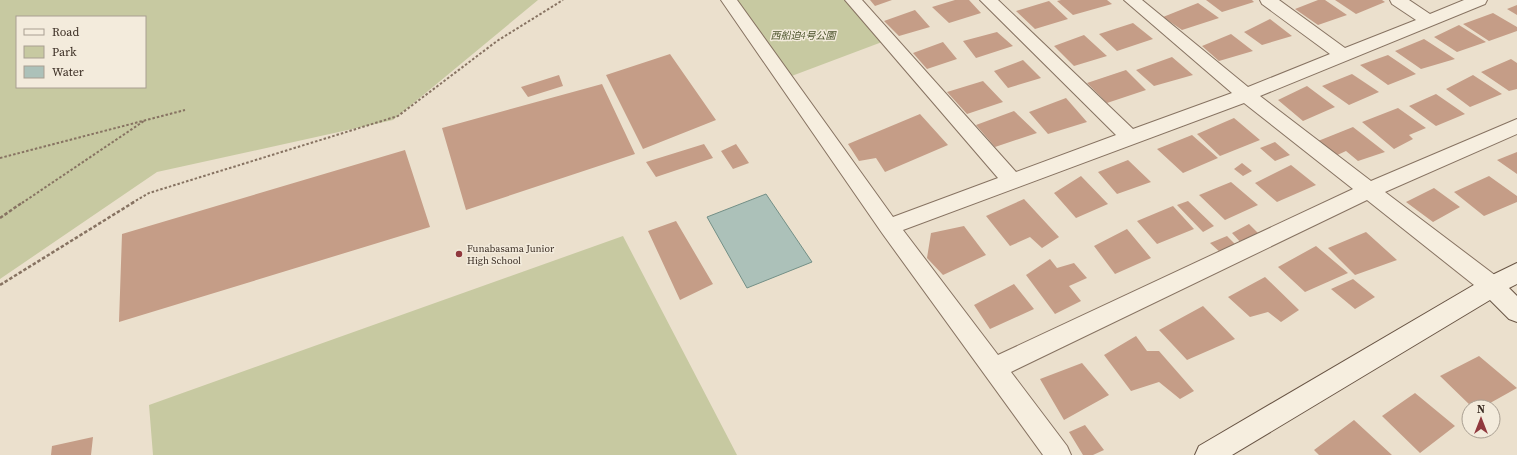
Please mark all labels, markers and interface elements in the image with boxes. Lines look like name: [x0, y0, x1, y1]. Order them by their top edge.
legend: [16, 16, 146, 88]
text: Road: [52, 24, 79, 40]
park label: 西船迫4号公園: [770, 29, 838, 42]
text: Park: [52, 44, 77, 60]
text: Water: [52, 64, 84, 80]
place label: Funabasama Junior High School: [467, 242, 555, 267]
marker: Funabasama Junior High School: [454, 249, 464, 259]
north arrow: [1461, 399, 1501, 439]
text: N: [1477, 402, 1485, 417]

